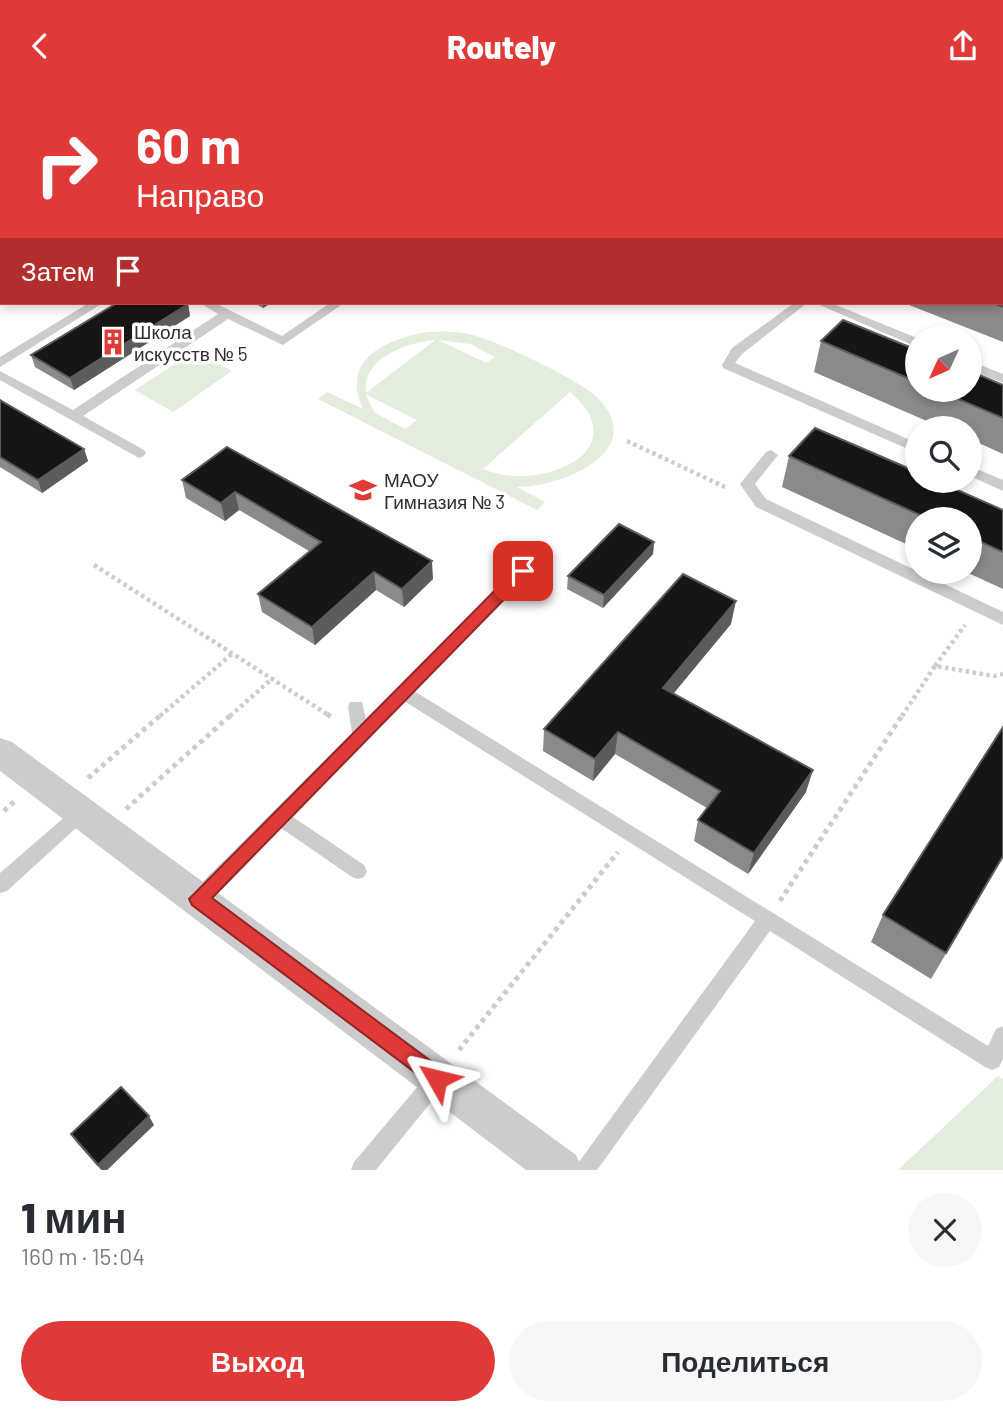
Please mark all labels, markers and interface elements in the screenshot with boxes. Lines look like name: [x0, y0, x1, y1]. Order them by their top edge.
icon: back: [21, 27, 59, 65]
text: Routely: [447, 27, 556, 65]
icon: share: [944, 27, 982, 65]
text: 60 m: [136, 115, 241, 174]
icon: right: [21, 119, 112, 210]
text: Направо: [136, 175, 264, 213]
icon: arrive: [109, 252, 147, 290]
text: Затем: [21, 255, 95, 286]
place label: Школа искусств № 5: [134, 320, 247, 365]
north arrow: [905, 325, 982, 403]
map controls: [905, 325, 982, 584]
building icon: Школа искусств № 5: [98, 327, 128, 357]
button: search: [905, 416, 982, 493]
place label: МАОУ Гимназия № 3: [384, 468, 505, 513]
school or university icon: МАОУ Гимназия № 3: [348, 475, 378, 505]
button: layers: [905, 507, 982, 584]
pin: [493, 541, 553, 601]
icon: arrive: [504, 552, 542, 590]
position arrow: [400, 1042, 474, 1116]
text: 1 мин: [21, 1191, 127, 1241]
button: close: [908, 1193, 982, 1267]
text: 160 m · 15:04: [21, 1242, 145, 1270]
button: Выход: [21, 1321, 495, 1401]
button: Поделиться: [509, 1321, 982, 1401]

